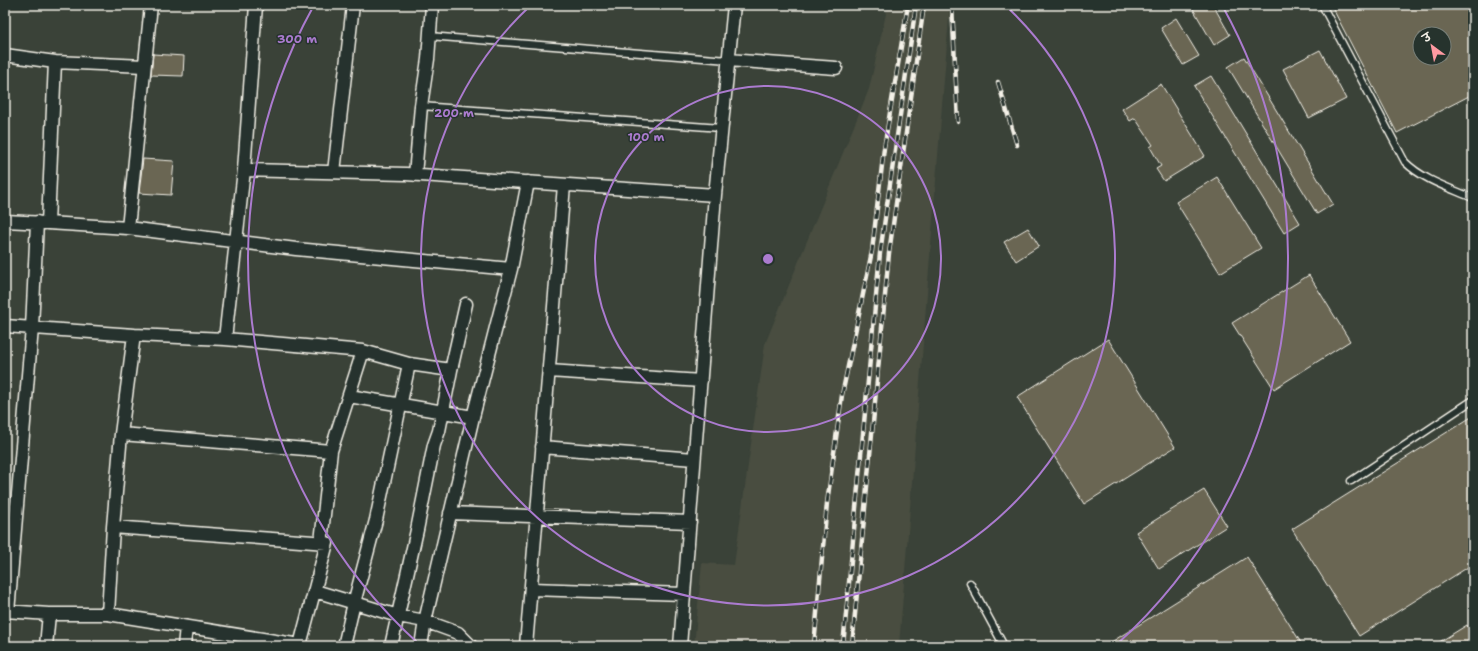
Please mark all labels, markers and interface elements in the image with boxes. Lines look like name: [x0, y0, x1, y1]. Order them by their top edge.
north arrow: [1412, 26, 1452, 66]
text: उ: [1419, 29, 1435, 47]
text: 300 m: [277, 31, 317, 47]
text: 200 m: [434, 105, 474, 121]
text: 100 m: [628, 129, 665, 145]
centre of rings: [761, 252, 775, 266]

